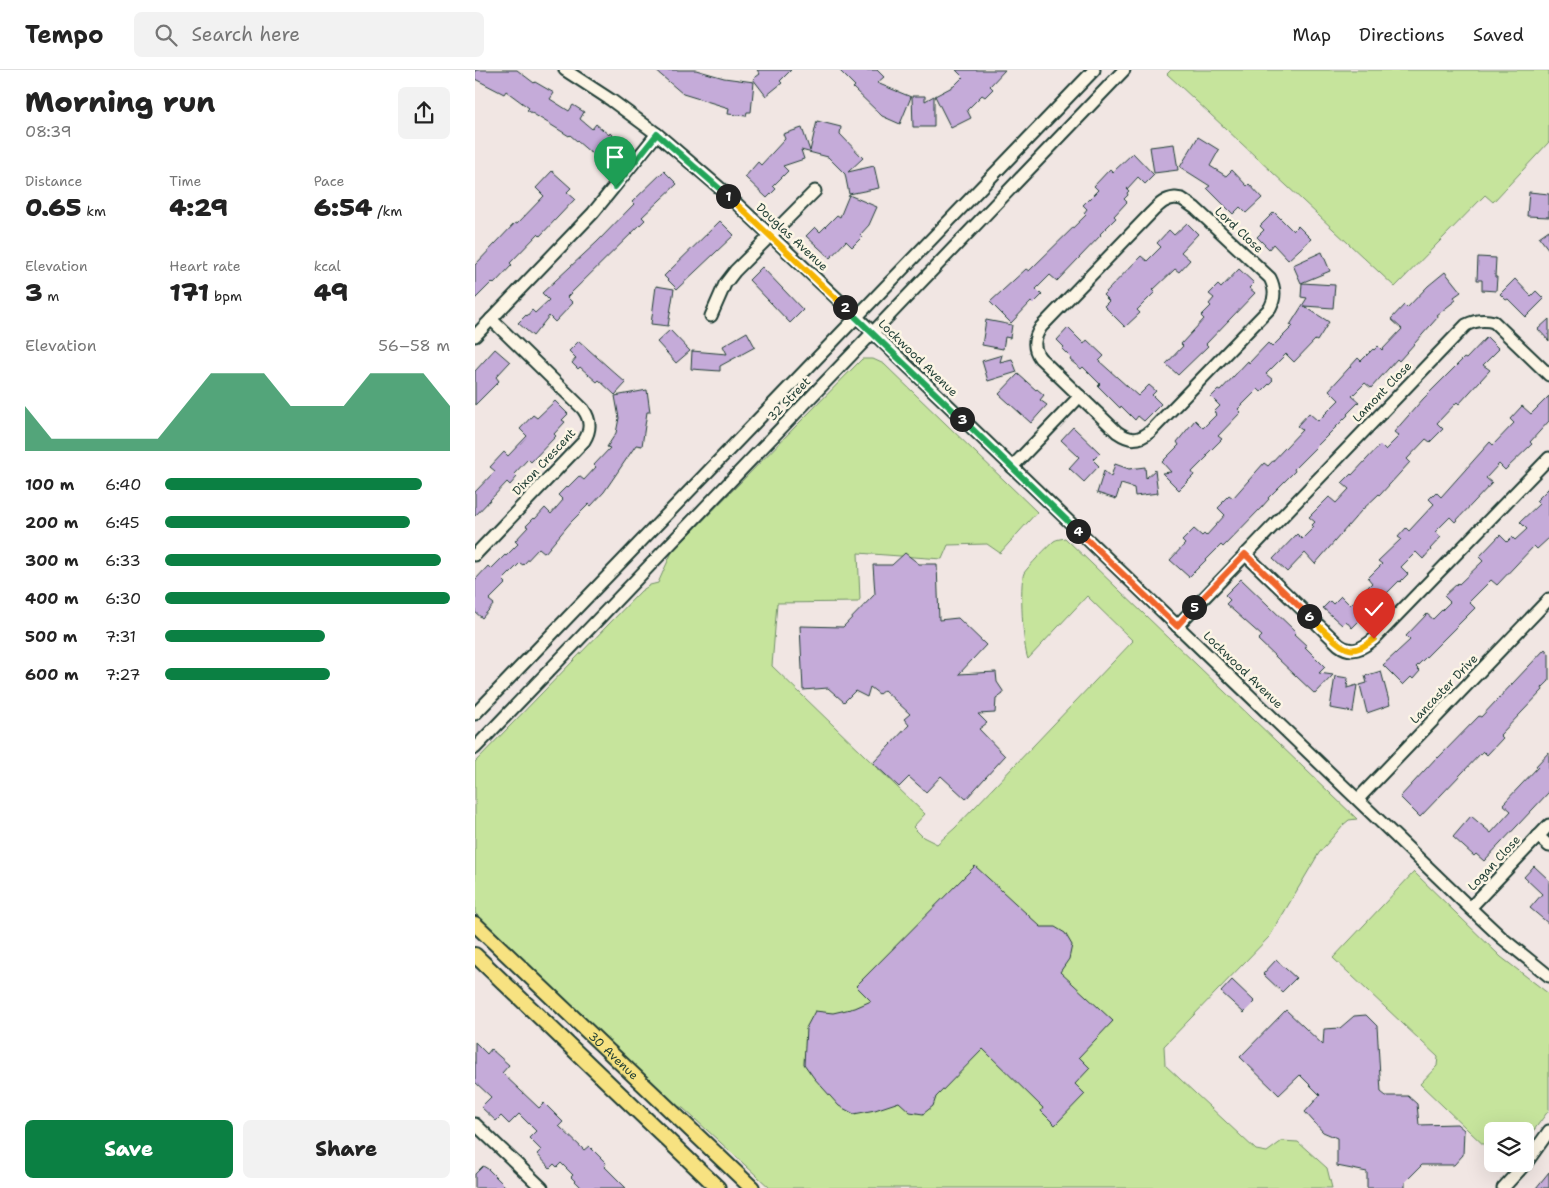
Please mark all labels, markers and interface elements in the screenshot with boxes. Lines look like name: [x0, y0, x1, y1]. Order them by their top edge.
search box: [134, 12, 484, 57]
text: Tempo: [25, 19, 104, 51]
icon: search: [152, 21, 180, 49]
text: Search here: [192, 22, 300, 47]
text: Map: [1293, 23, 1331, 47]
text: Directions: [1359, 23, 1445, 47]
text: Saved: [1473, 23, 1524, 47]
text: Morning run: [25, 83, 215, 121]
button: share: [398, 87, 450, 139]
text: 08:39: [25, 121, 72, 142]
pin: [594, 136, 636, 187]
icon: arrive: [601, 143, 629, 171]
text: Distance: [25, 172, 82, 190]
text: Time: [169, 172, 201, 190]
text: Pace: [314, 172, 344, 190]
pin: 1: [715, 184, 741, 208]
text: 1: [725, 187, 732, 205]
text: 0.65: [25, 190, 82, 224]
text: 4:29: [169, 190, 228, 224]
text: 6:54: [314, 190, 373, 224]
street label: Douglas Avenue: [753, 200, 831, 275]
text: km: [82, 202, 106, 220]
text: /km: [373, 202, 402, 220]
street label: Lord Close: [1211, 203, 1267, 257]
text: Elevation: [25, 257, 88, 275]
text: Heart rate: [169, 257, 241, 275]
text: kcal: [314, 257, 341, 275]
text: 3: [25, 275, 43, 309]
text: 171: [169, 275, 209, 309]
text: 49: [314, 275, 348, 309]
text: m: [43, 287, 59, 305]
text: bpm: [209, 287, 242, 305]
pin: 2: [833, 294, 857, 320]
text: 2: [841, 298, 850, 316]
street label: Lockwood Avenue: [875, 316, 961, 400]
text: Elevation: [25, 335, 97, 356]
text: 56–58 m: [378, 335, 450, 356]
street label: Lamont Close: [1349, 358, 1415, 426]
street label: 32 Street: [764, 374, 814, 424]
pin: 3: [949, 406, 975, 432]
text: 3: [958, 410, 967, 428]
street label: Dixon Crescent: [509, 425, 579, 499]
text: 100 m: [25, 474, 74, 495]
text: 6:40: [105, 474, 141, 495]
text: 200 m: [25, 512, 78, 533]
text: 6:45: [105, 512, 140, 533]
pin: 4: [1065, 518, 1091, 544]
text: 4: [1074, 522, 1083, 540]
text: 300 m: [25, 550, 79, 571]
text: 6:33: [105, 550, 141, 571]
text: 400 m: [25, 588, 79, 609]
text: 6:30: [105, 588, 141, 609]
pin: [1353, 588, 1395, 639]
pin: 5: [1181, 594, 1207, 620]
icon: check: [1360, 595, 1388, 623]
text: 5: [1190, 598, 1199, 616]
pin: 6: [1297, 604, 1321, 628]
text: 6: [1305, 607, 1314, 625]
text: 500 m: [25, 626, 77, 647]
text: 7:31: [105, 626, 136, 647]
street label: Lockwood Avenue: [1200, 628, 1286, 712]
street label: Lancaster Drive: [1407, 651, 1481, 727]
text: 600 m: [25, 664, 79, 685]
text: 7:27: [105, 664, 140, 685]
street label: Logan Close: [1464, 832, 1524, 894]
street label: 30 Avenue: [585, 1028, 642, 1083]
button: Save: [25, 1120, 233, 1178]
button: Share: [243, 1120, 450, 1178]
map controls: [1484, 1122, 1534, 1172]
button: layers: [1484, 1122, 1534, 1172]

